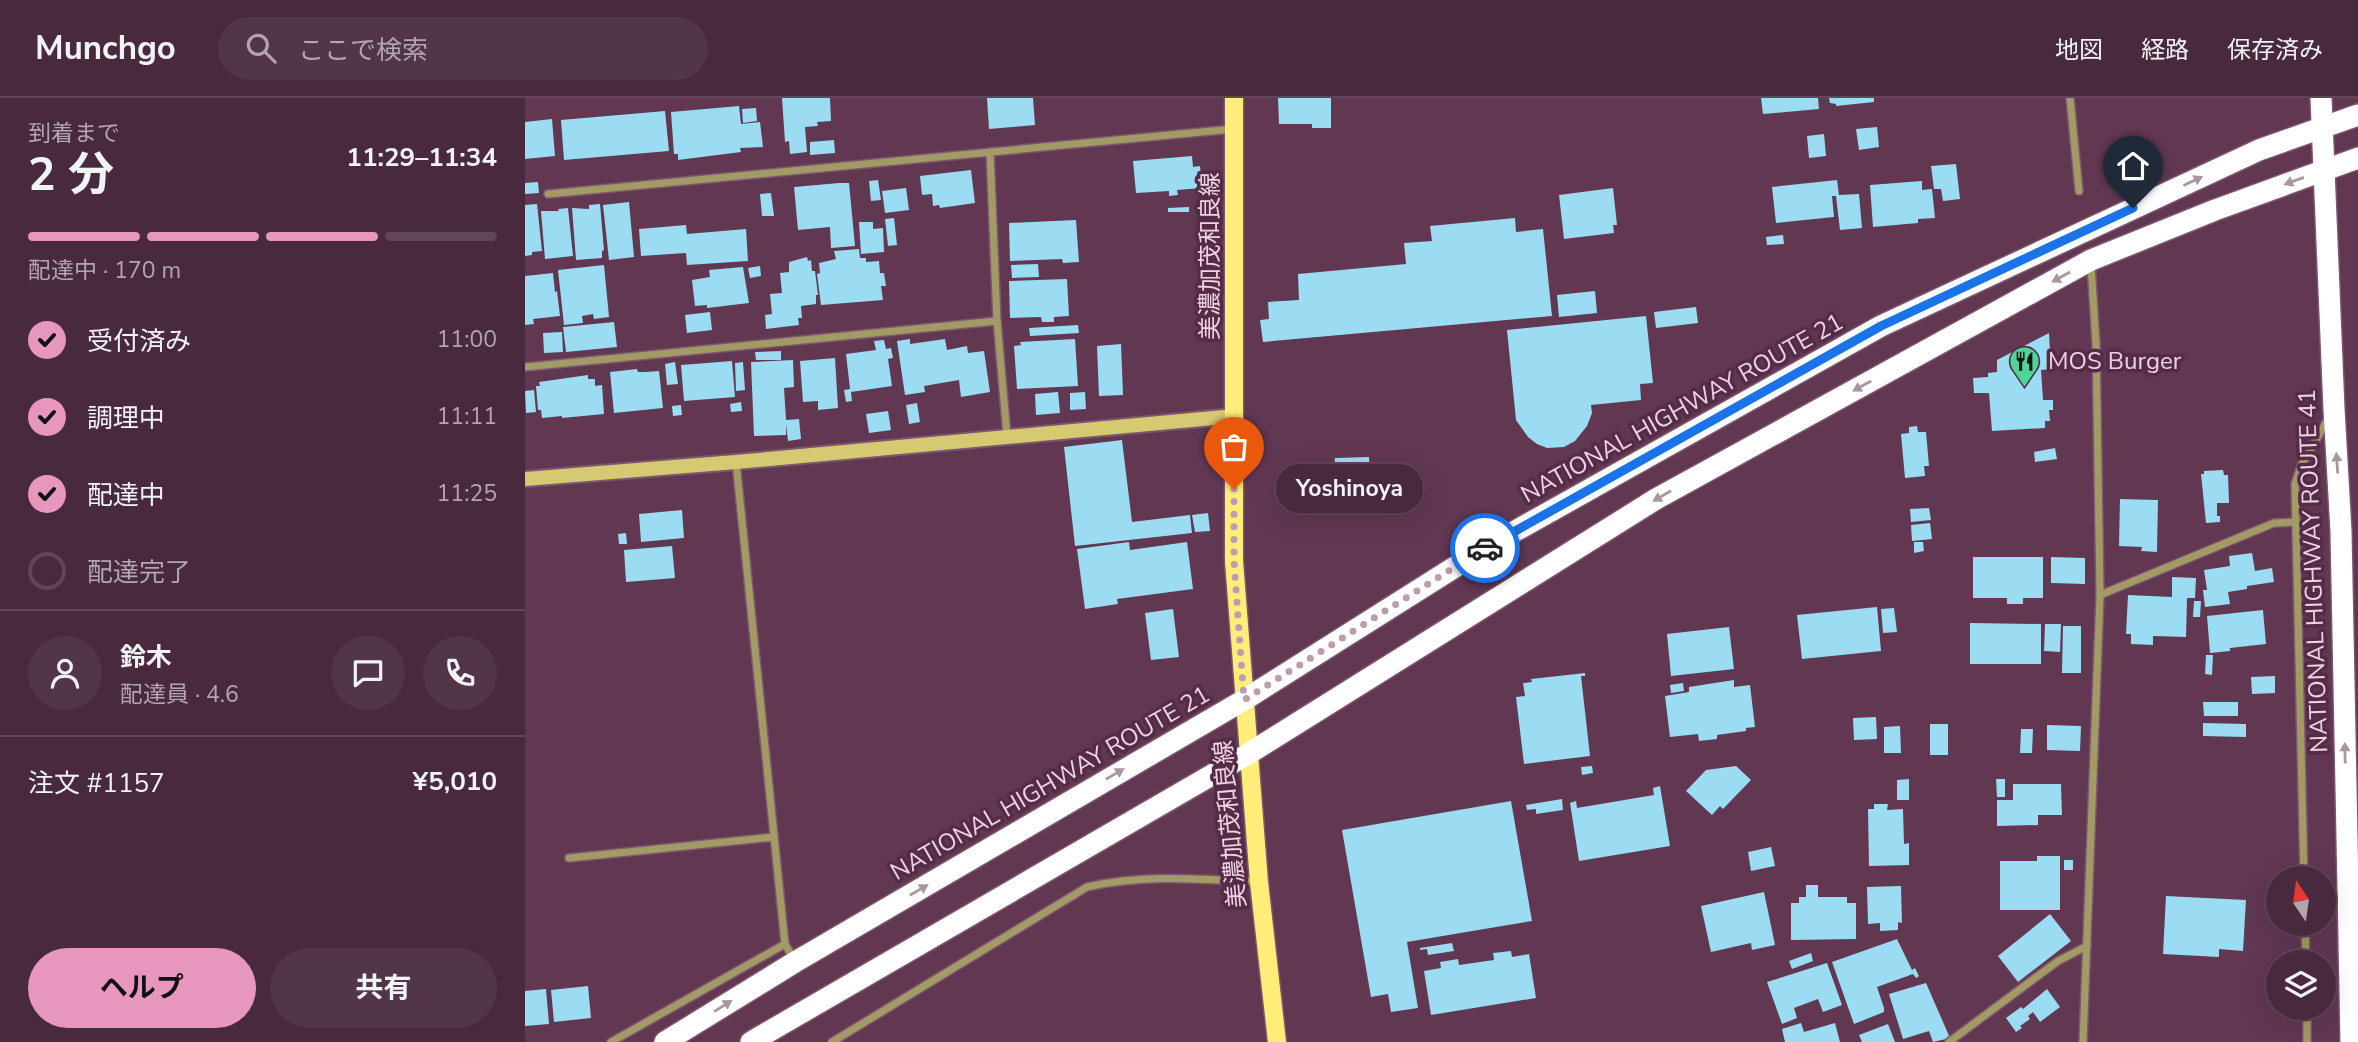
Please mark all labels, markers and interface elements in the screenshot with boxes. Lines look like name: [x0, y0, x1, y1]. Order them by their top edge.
search box: [218, 17, 708, 80]
text: Munchgo: [35, 26, 176, 71]
icon: search: [242, 29, 280, 67]
text: ここで検索: [298, 33, 428, 68]
text: 地図: [2055, 34, 2103, 66]
text: 経路: [2141, 34, 2189, 66]
text: 保存済み: [2227, 34, 2323, 66]
text: 到着まで: [28, 118, 120, 149]
pin: [2103, 136, 2163, 208]
text: 11:29–11:34: [346, 140, 497, 175]
text: 2 分: [28, 143, 114, 206]
icon: home: [2114, 147, 2152, 185]
street label: 美濃加茂和良線: [1194, 172, 1226, 340]
one-way arrow: [2183, 175, 2203, 186]
one-way arrow: [2283, 176, 2304, 187]
text: 配達中 · 170 m: [28, 255, 181, 286]
one-way arrow: [2051, 271, 2071, 283]
street label: NATIONAL HIGHWAY ROUTE 21: [1515, 306, 1849, 510]
icon: check: [28, 321, 66, 359]
text: 受付済み: [87, 324, 191, 359]
text: 11:00: [437, 324, 497, 355]
restaurant icon: MOS Burger: [2008, 344, 2042, 388]
place label: MOS Burger: [2048, 345, 2182, 377]
one-way arrow: [1852, 380, 1871, 392]
street label: NATIONAL HIGHWAY ROUTE 41: [2291, 389, 2335, 753]
icon: check: [28, 398, 66, 436]
text: 調理中: [87, 401, 165, 436]
text: 11:11: [437, 401, 497, 432]
pin: [1204, 417, 1264, 489]
icon: bag: [1215, 428, 1253, 466]
one-way arrow: [2331, 452, 2342, 474]
callout: Yoshinoya: [1276, 464, 1423, 514]
text: Yoshinoya: [1296, 473, 1403, 504]
icon: check: [28, 475, 66, 513]
text: 配達中: [87, 478, 165, 513]
text: 11:25: [437, 478, 497, 509]
one-way arrow: [1653, 490, 1672, 502]
courier: [1450, 513, 1520, 583]
icon: car: [1466, 529, 1504, 567]
text: 配達完了: [87, 555, 191, 590]
button: person: [28, 636, 102, 710]
button: chat: [331, 636, 405, 710]
button: phone: [423, 636, 497, 710]
text: 鈴木: [120, 640, 172, 675]
street label: NATIONAL HIGHWAY ROUTE 21: [885, 678, 1215, 888]
text: 配達員 · 4.6: [120, 679, 239, 710]
street label: 美濃加茂和良線: [1207, 739, 1253, 909]
one-way arrow: [2340, 742, 2351, 764]
text: ¥5,010: [413, 764, 497, 799]
text: 注文 #1157: [28, 766, 165, 801]
one-way arrow: [1105, 768, 1124, 781]
north arrow: [2266, 866, 2336, 936]
map controls: [2266, 866, 2336, 1020]
one-way arrow: [909, 883, 928, 896]
button: ヘルプ: [28, 948, 256, 1028]
button: 共有: [270, 948, 497, 1028]
button: layers: [2266, 950, 2336, 1020]
one-way arrow: [714, 1000, 733, 1013]

